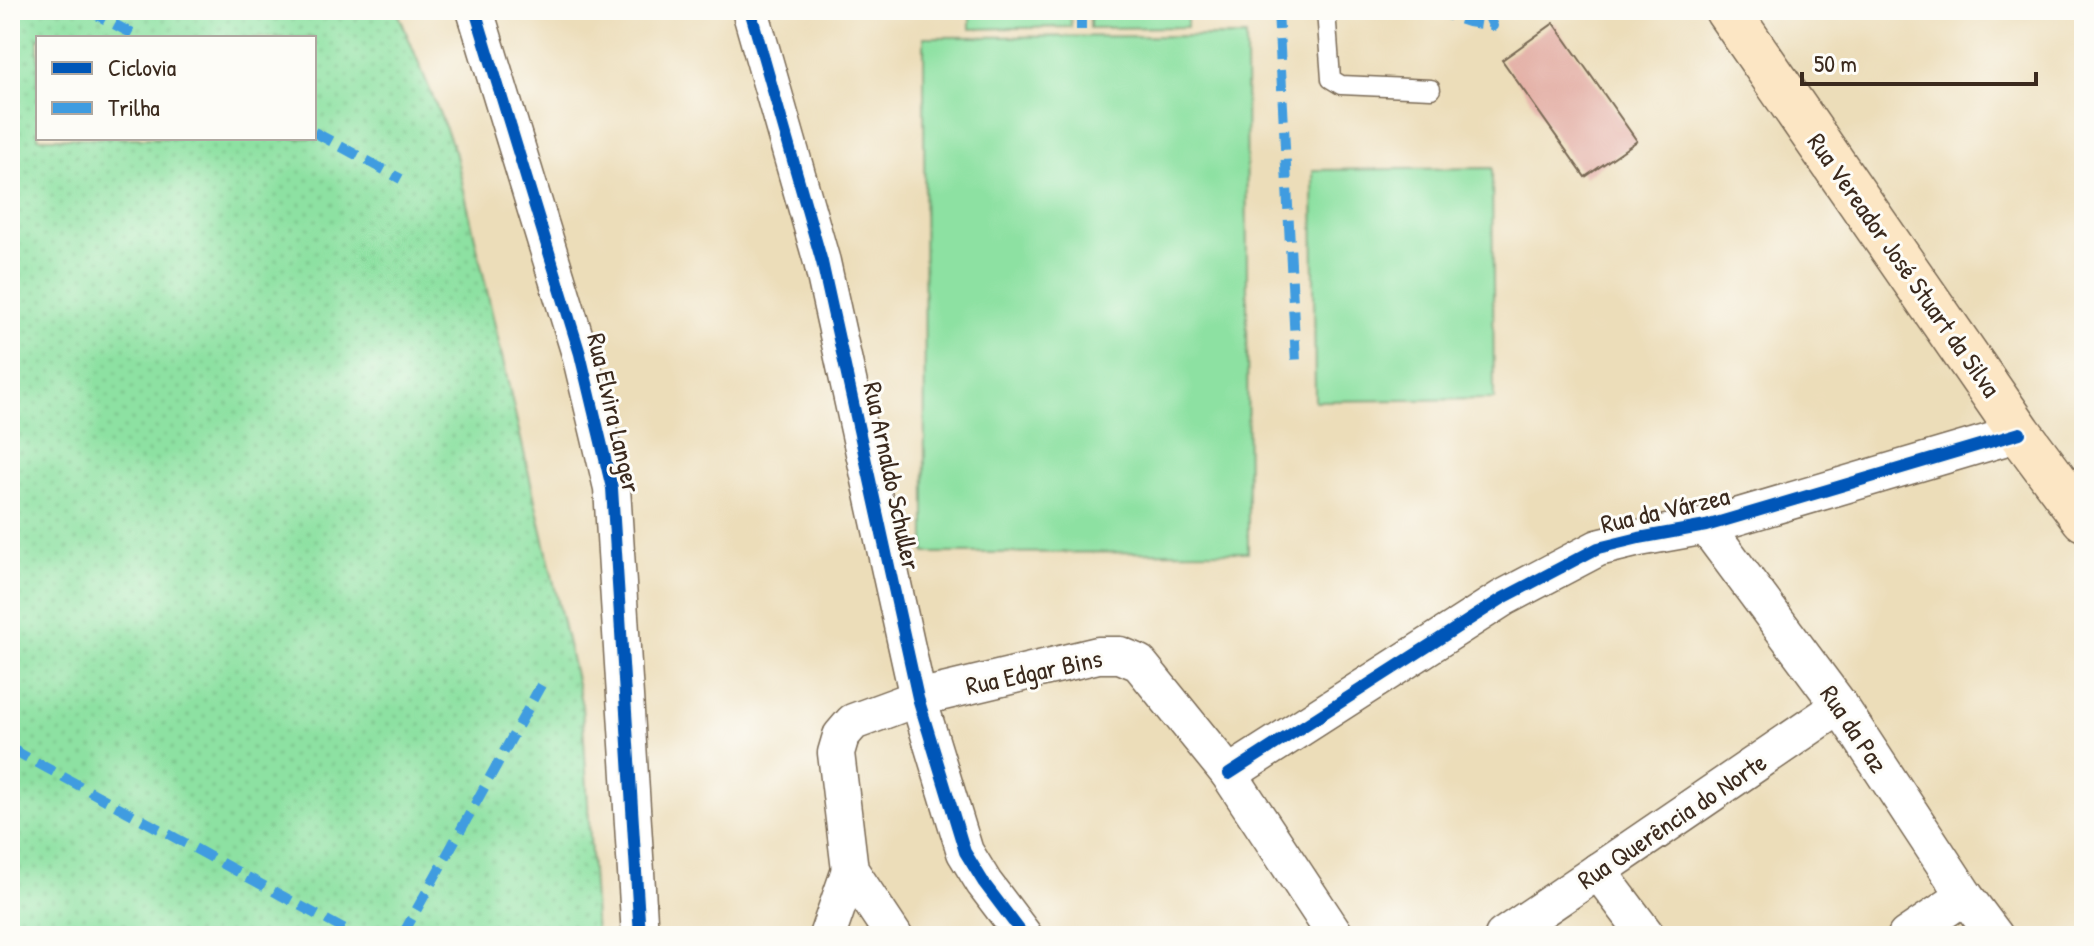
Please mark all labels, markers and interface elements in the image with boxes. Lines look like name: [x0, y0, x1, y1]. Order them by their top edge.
legend: [36, 36, 316, 140]
scale bar: [1802, 36, 2036, 86]
text: 50 m: [1814, 47, 1857, 79]
text: Ciclovia: [108, 51, 176, 83]
text: Trilha: [108, 91, 160, 123]
street label: Rua Vereador José Stuart da Silva: [1800, 126, 2009, 404]
street label: Rua Elvira Langer: [579, 330, 650, 496]
street label: Rua Arnaldo Schuller: [855, 379, 930, 573]
street label: Rua da Várzea: [1597, 478, 1733, 541]
street label: Rua Edgar Bins: [963, 640, 1105, 703]
street label: Rua da Paz: [1812, 678, 1896, 779]
street label: Rua Querência do Norte: [1571, 744, 1773, 897]

